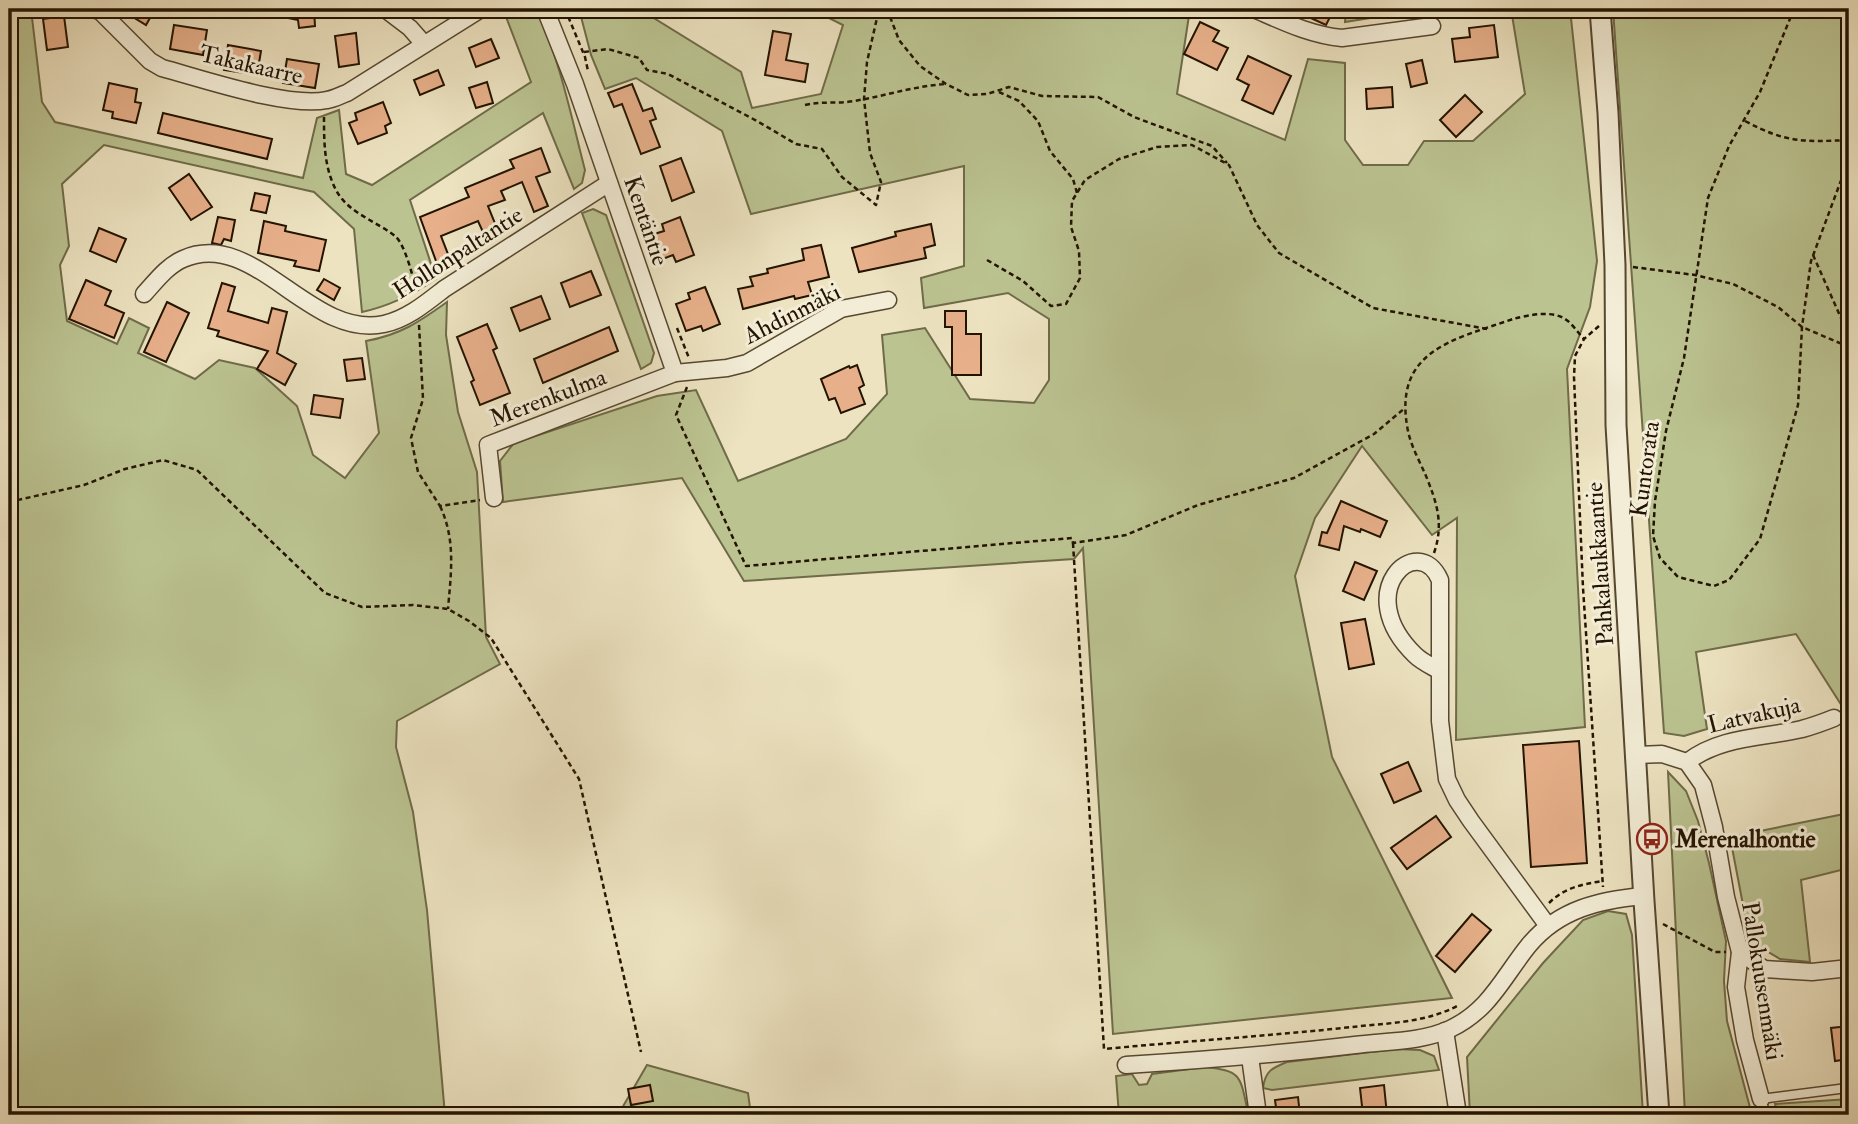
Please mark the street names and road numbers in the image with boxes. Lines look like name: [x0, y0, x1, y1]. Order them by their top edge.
street label: Takakaarre: [196, 38, 306, 92]
street label: Kentäntie: [616, 172, 676, 270]
street label: Hollonpaltantie: [387, 199, 529, 307]
street label: Ahdinmäki: [737, 276, 846, 352]
street label: Merenkulma: [485, 361, 612, 434]
street label: Kuntorata: [1623, 418, 1667, 519]
street label: Pahkalaukkaantie: [1579, 481, 1621, 647]
street label: Latvakuja: [1705, 689, 1805, 741]
street label: Pallokuusenmäki: [1734, 899, 1790, 1063]

